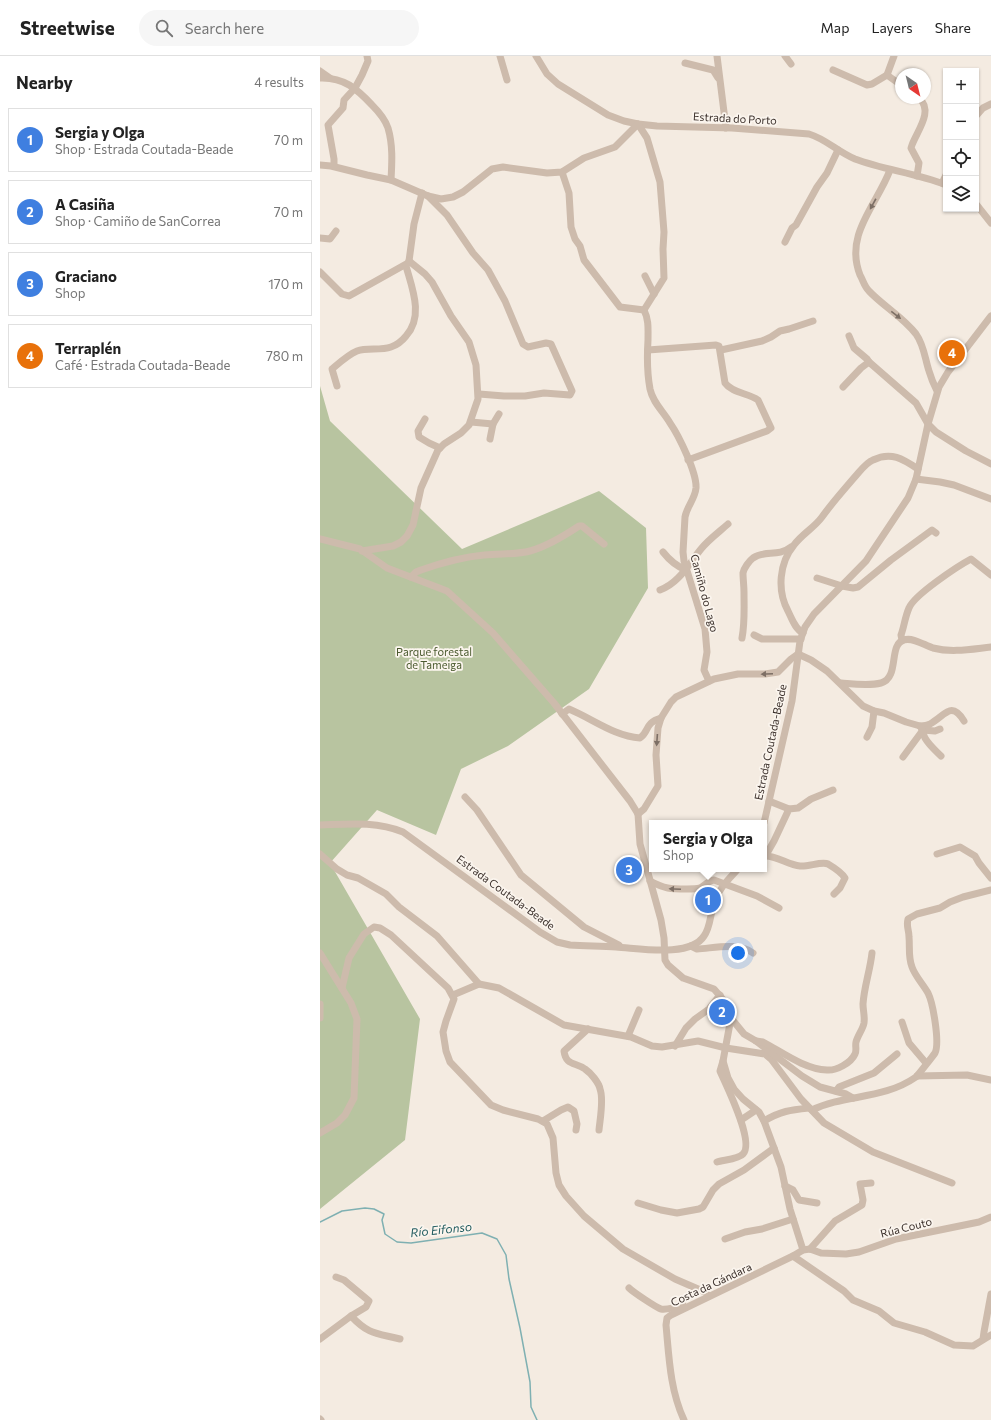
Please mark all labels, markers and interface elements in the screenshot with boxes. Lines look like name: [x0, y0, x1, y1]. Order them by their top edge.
search box: [139, 10, 419, 46]
text: Streetwise: [20, 16, 115, 39]
icon: search: [153, 17, 175, 39]
text: Search here: [185, 19, 264, 37]
text: Map: [821, 19, 849, 36]
text: Layers: [871, 19, 913, 36]
text: Share: [935, 19, 971, 36]
north arrow: [895, 68, 931, 104]
map controls: [943, 68, 979, 212]
button: +: [943, 68, 979, 104]
text: Nearby: [16, 72, 73, 93]
text: 4 results: [254, 74, 304, 90]
button: −: [943, 104, 979, 140]
street label: Estrada do Porto: [693, 109, 778, 127]
text: Sergia y Olga: [55, 123, 145, 141]
text: 1: [27, 132, 33, 148]
text: 70 m: [274, 132, 303, 148]
button: locate: [943, 140, 979, 176]
text: Shop · Estrada Coutada-Beade: [55, 141, 233, 157]
button: layers: [943, 176, 979, 212]
text: A Casiña: [55, 195, 115, 213]
one-way arrow: [870, 199, 876, 210]
text: 2: [26, 204, 34, 220]
text: 70 m: [274, 204, 303, 220]
text: Shop · Camiño de SanCorrea: [55, 213, 221, 229]
text: Graciano: [55, 267, 117, 285]
text: 3: [26, 276, 34, 292]
text: 170 m: [268, 276, 303, 292]
text: Shop: [55, 285, 86, 301]
one-way arrow: [891, 311, 902, 319]
pin: 4: [939, 338, 965, 368]
text: Terraplén: [55, 339, 121, 357]
text: 4: [26, 348, 34, 364]
text: 780 m: [266, 348, 303, 364]
text: Café · Estrada Coutada-Beade: [55, 357, 230, 373]
street label: Camiño do Lago: [688, 553, 722, 634]
park label: Parque forestal de Tameiga: [396, 645, 472, 671]
one-way arrow: [760, 671, 773, 677]
street label: Estrada Coutada-Beade: [751, 683, 789, 801]
one-way arrow: [654, 734, 661, 746]
popup: [649, 820, 767, 872]
text: Sergia y Olga: [663, 829, 753, 847]
text: Shop: [663, 847, 694, 863]
street label: Estrada Coutada-Beade: [454, 852, 558, 932]
pin: 3: [616, 855, 642, 885]
pin: 1: [695, 885, 721, 915]
one-way arrow: [668, 886, 681, 892]
your location: [728, 943, 748, 963]
pin: 2: [709, 997, 735, 1027]
street label: Rúa Couto: [879, 1214, 933, 1240]
water label: Río Eifonso: [409, 1219, 473, 1239]
street label: Costa da Gándara: [668, 1260, 754, 1308]

